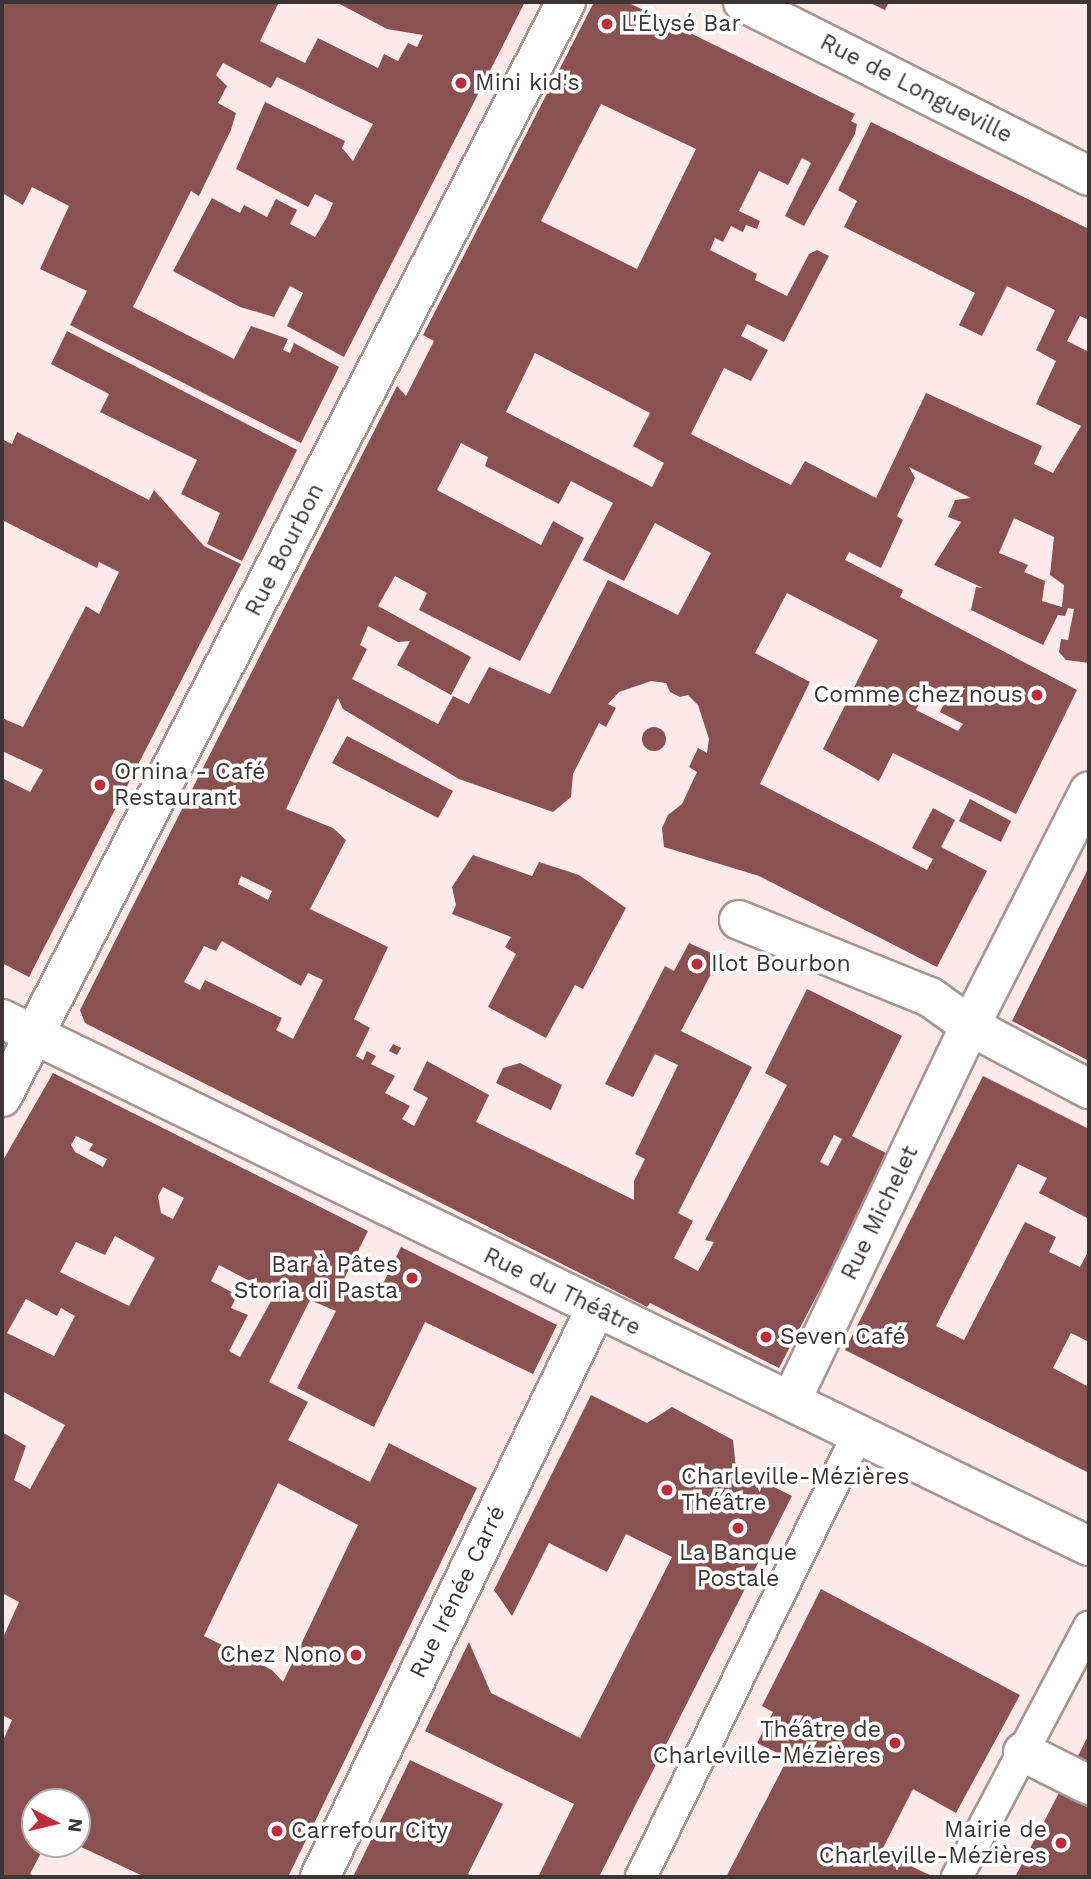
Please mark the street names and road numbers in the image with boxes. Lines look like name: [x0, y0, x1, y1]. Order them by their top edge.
street label: Rue de Longueville: [815, 29, 1017, 149]
street label: Rue Bourbon: [240, 479, 330, 621]
street label: Rue Michelet: [836, 1141, 924, 1285]
street label: Rue du Théâtre: [479, 1242, 645, 1342]
street label: Rue Irénée Carré: [404, 1501, 512, 1683]

